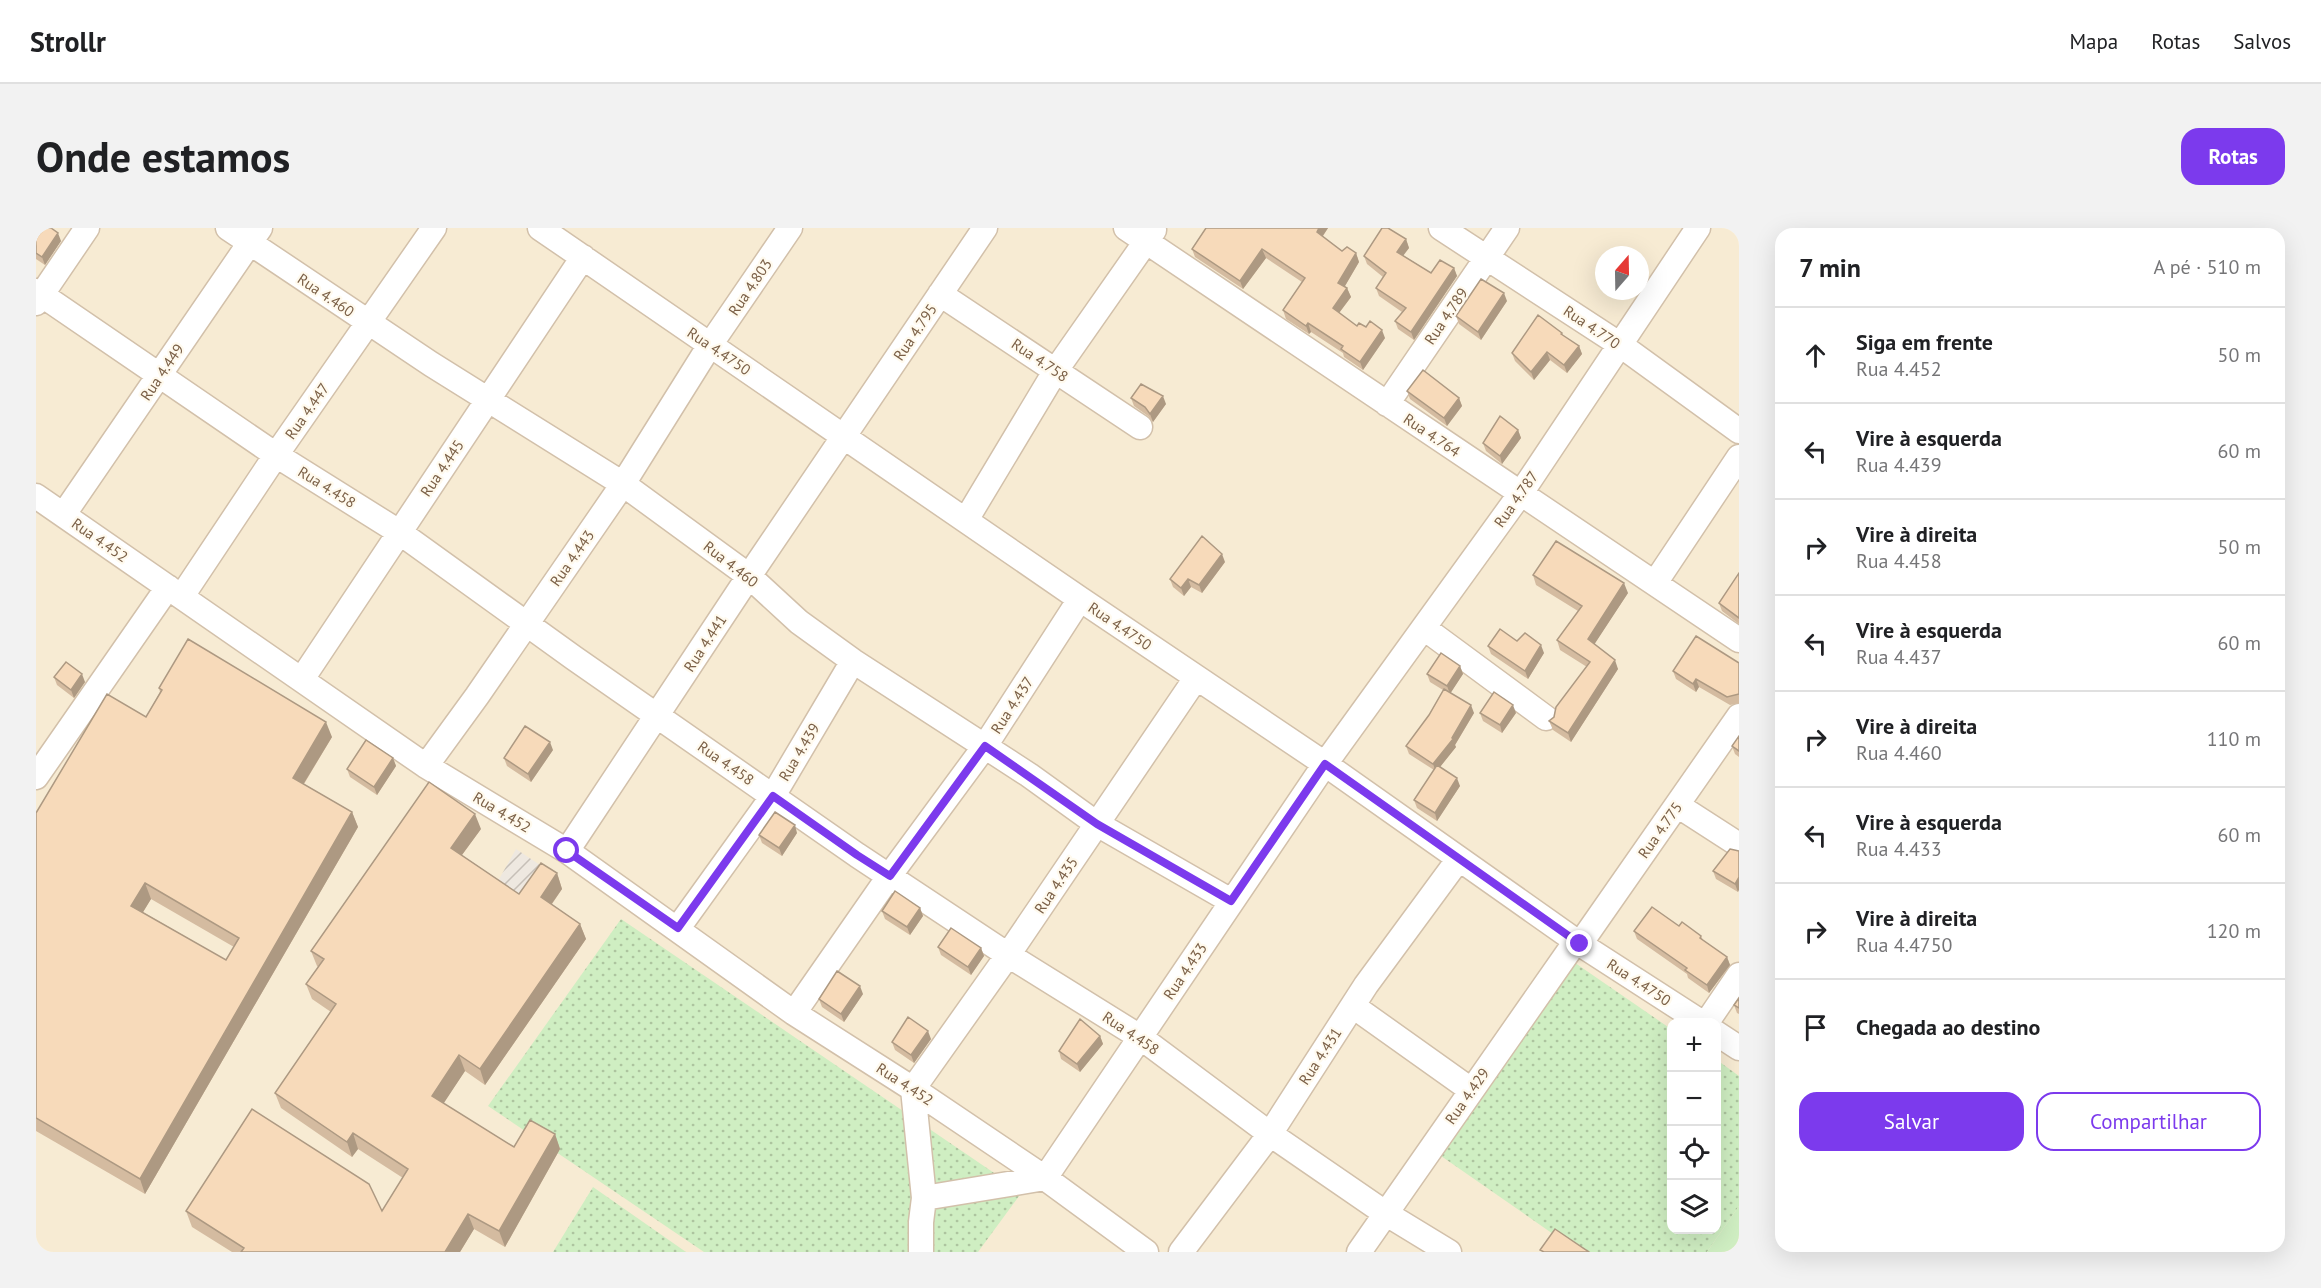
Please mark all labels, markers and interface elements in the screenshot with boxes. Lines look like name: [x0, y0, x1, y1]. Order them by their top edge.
text: Strollr: [30, 23, 106, 60]
text: Mapa: [2069, 28, 2118, 55]
text: Rotas: [2151, 28, 2200, 55]
text: Salvos: [2233, 28, 2291, 55]
button: Rotas: [2181, 128, 2285, 185]
text: Onde estamos: [36, 129, 290, 184]
north arrow: [1595, 246, 1649, 300]
text: 7 min: [1799, 251, 1861, 284]
text: A pé · 510 m: [2154, 254, 2261, 280]
street label: Rua 4.803: [724, 255, 776, 319]
street label: Rua 4.460: [294, 269, 358, 321]
street label: Rua 4.789: [1420, 284, 1472, 348]
street label: Rua 4.795: [889, 300, 941, 364]
street label: Rua 4.770: [1560, 301, 1624, 353]
street label: Rua 4.4750: [684, 323, 754, 379]
text: Siga em frente: [1856, 328, 1993, 356]
street label: Rua 4.758: [1008, 334, 1072, 386]
icon: ahead: [1799, 339, 1832, 372]
street label: Rua 4.449: [136, 340, 188, 404]
text: 50 m: [2218, 342, 2261, 368]
text: Rua 4.452: [1856, 356, 1942, 382]
street label: Rua 4.447: [281, 379, 333, 443]
street label: Rua 4.764: [1400, 409, 1464, 461]
text: Vire à esquerda: [1856, 424, 2002, 452]
icon: left: [1799, 435, 1832, 468]
street label: Rua 4.445: [416, 436, 468, 500]
text: 60 m: [2218, 438, 2261, 464]
text: Rua 4.439: [1856, 452, 1942, 478]
street label: Rua 4.458: [295, 462, 359, 512]
street label: Rua 4.787: [1490, 467, 1542, 531]
street label: Rua 4.452: [68, 514, 132, 566]
text: Vire à direita: [1856, 520, 1977, 548]
street label: Rua 4.443: [546, 526, 598, 590]
icon: right: [1799, 531, 1832, 564]
text: 50 m: [2218, 534, 2261, 560]
street label: Rua 4.460: [700, 537, 762, 591]
text: Rua 4.458: [1856, 548, 1942, 574]
street label: Rua 4.4750: [1085, 598, 1155, 654]
street label: Rua 4.441: [680, 611, 730, 675]
text: Vire à esquerda: [1856, 616, 2002, 644]
icon: left: [1799, 627, 1832, 660]
text: 60 m: [2218, 630, 2261, 656]
text: Rua 4.437: [1856, 644, 1942, 670]
street label: Rua 4.437: [987, 673, 1037, 737]
text: Vire à direita: [1856, 712, 1977, 740]
street label: Rua 4.439: [774, 720, 824, 784]
icon: right: [1799, 723, 1832, 756]
text: 110 m: [2207, 726, 2261, 752]
street label: Rua 4.458: [694, 737, 758, 789]
text: Rua 4.460: [1856, 740, 1942, 766]
street label: Rua 4.452: [470, 787, 534, 837]
street label: Rua 4.775: [1634, 798, 1686, 862]
text: Vire à esquerda: [1856, 808, 2002, 836]
icon: left: [1799, 819, 1832, 852]
text: 60 m: [2218, 822, 2261, 848]
text: Rua 4.433: [1856, 836, 1942, 862]
route start: [553, 837, 579, 863]
street label: Rua 4.435: [1030, 853, 1082, 917]
text: Vire à direita: [1856, 904, 1977, 932]
icon: right: [1799, 915, 1832, 948]
text: 120 m: [2207, 918, 2261, 944]
route end: [1566, 930, 1592, 956]
text: Rua 4.4750: [1856, 932, 1953, 958]
street label: Rua 4.433: [1159, 939, 1211, 1003]
street label: Rua 4.4750: [1603, 954, 1675, 1010]
street label: Rua 4.458: [1099, 1007, 1163, 1059]
icon: arrive: [1799, 1011, 1832, 1044]
text: Chegada ao destino: [1856, 1013, 2040, 1041]
map controls: [1667, 1018, 1721, 1234]
button: +: [1667, 1018, 1721, 1072]
street label: Rua 4.431: [1295, 1024, 1345, 1088]
street label: Rua 4.452: [873, 1059, 937, 1109]
street label: Rua 4.429: [1441, 1064, 1493, 1128]
button: −: [1667, 1072, 1721, 1126]
button: Salvar: [1799, 1092, 2024, 1151]
button: Compartilhar: [2036, 1092, 2261, 1151]
button: locate: [1667, 1126, 1721, 1180]
button: layers: [1667, 1180, 1721, 1234]

